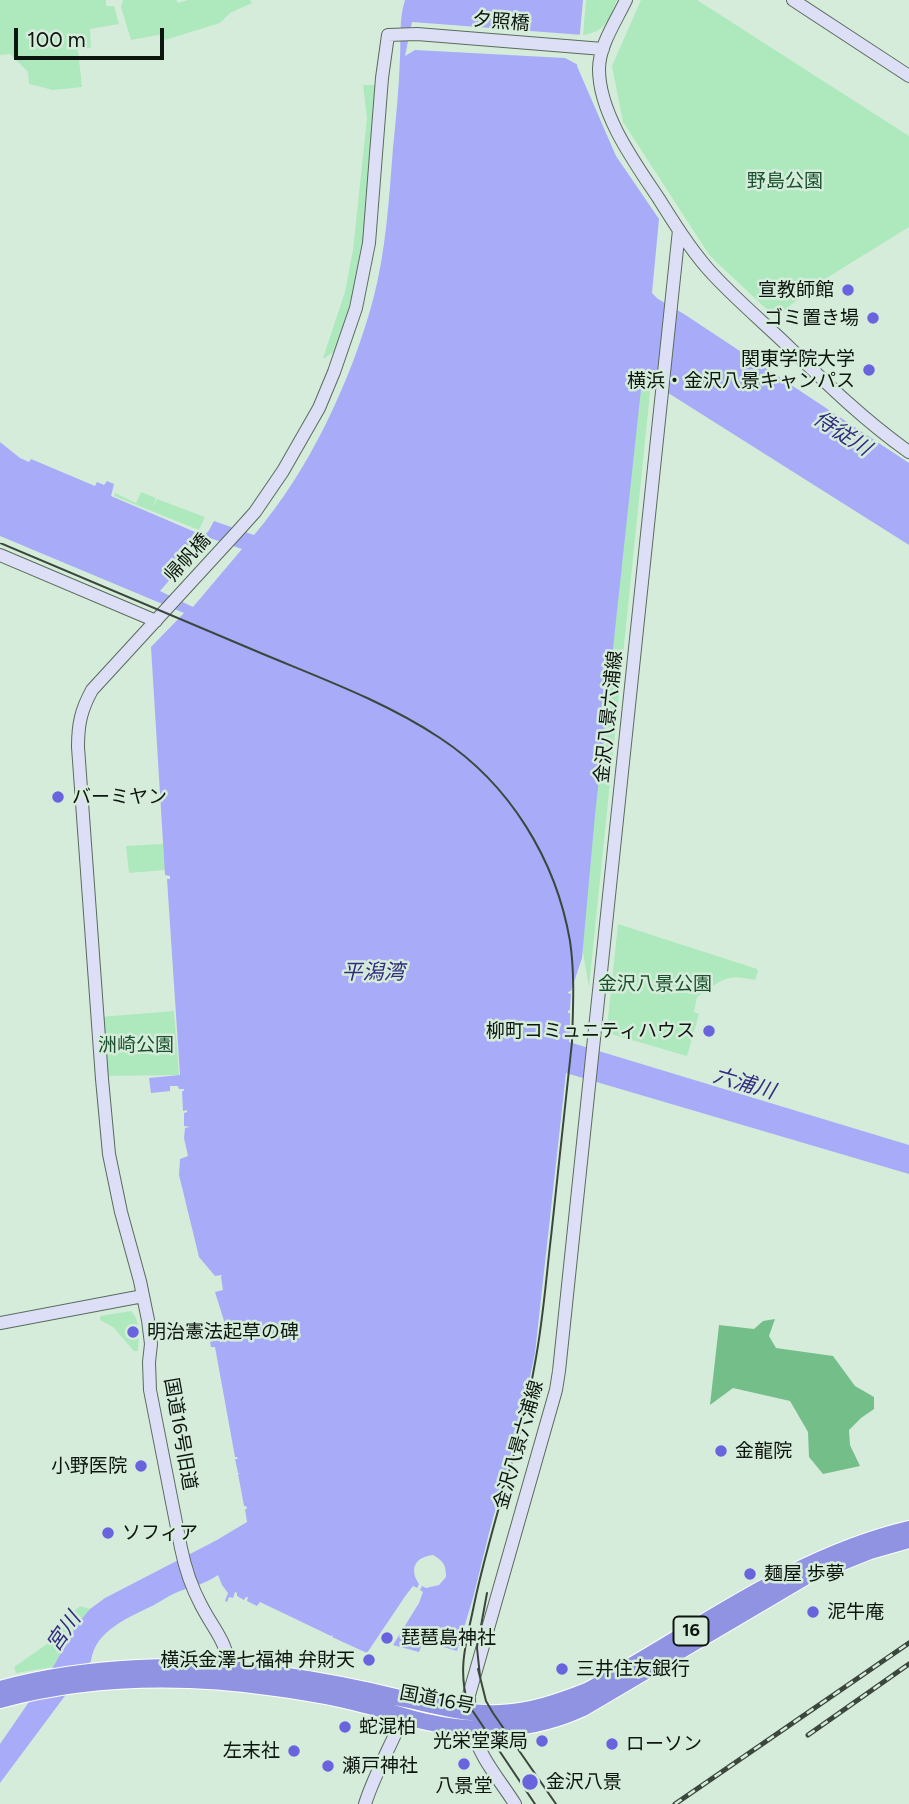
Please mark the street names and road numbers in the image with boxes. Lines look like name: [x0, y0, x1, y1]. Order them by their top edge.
street label: 夕照橋: [472, 8, 530, 36]
street label: 帰帆橋: [160, 529, 216, 587]
street label: 金沢八景六浦線: [591, 650, 627, 784]
street label: 国道16号旧道: [159, 1376, 201, 1492]
street label: 金沢八景六浦線: [490, 1378, 548, 1512]
road number: 16: [674, 1616, 708, 1646]
street label: 国道16号: [398, 1682, 476, 1718]

